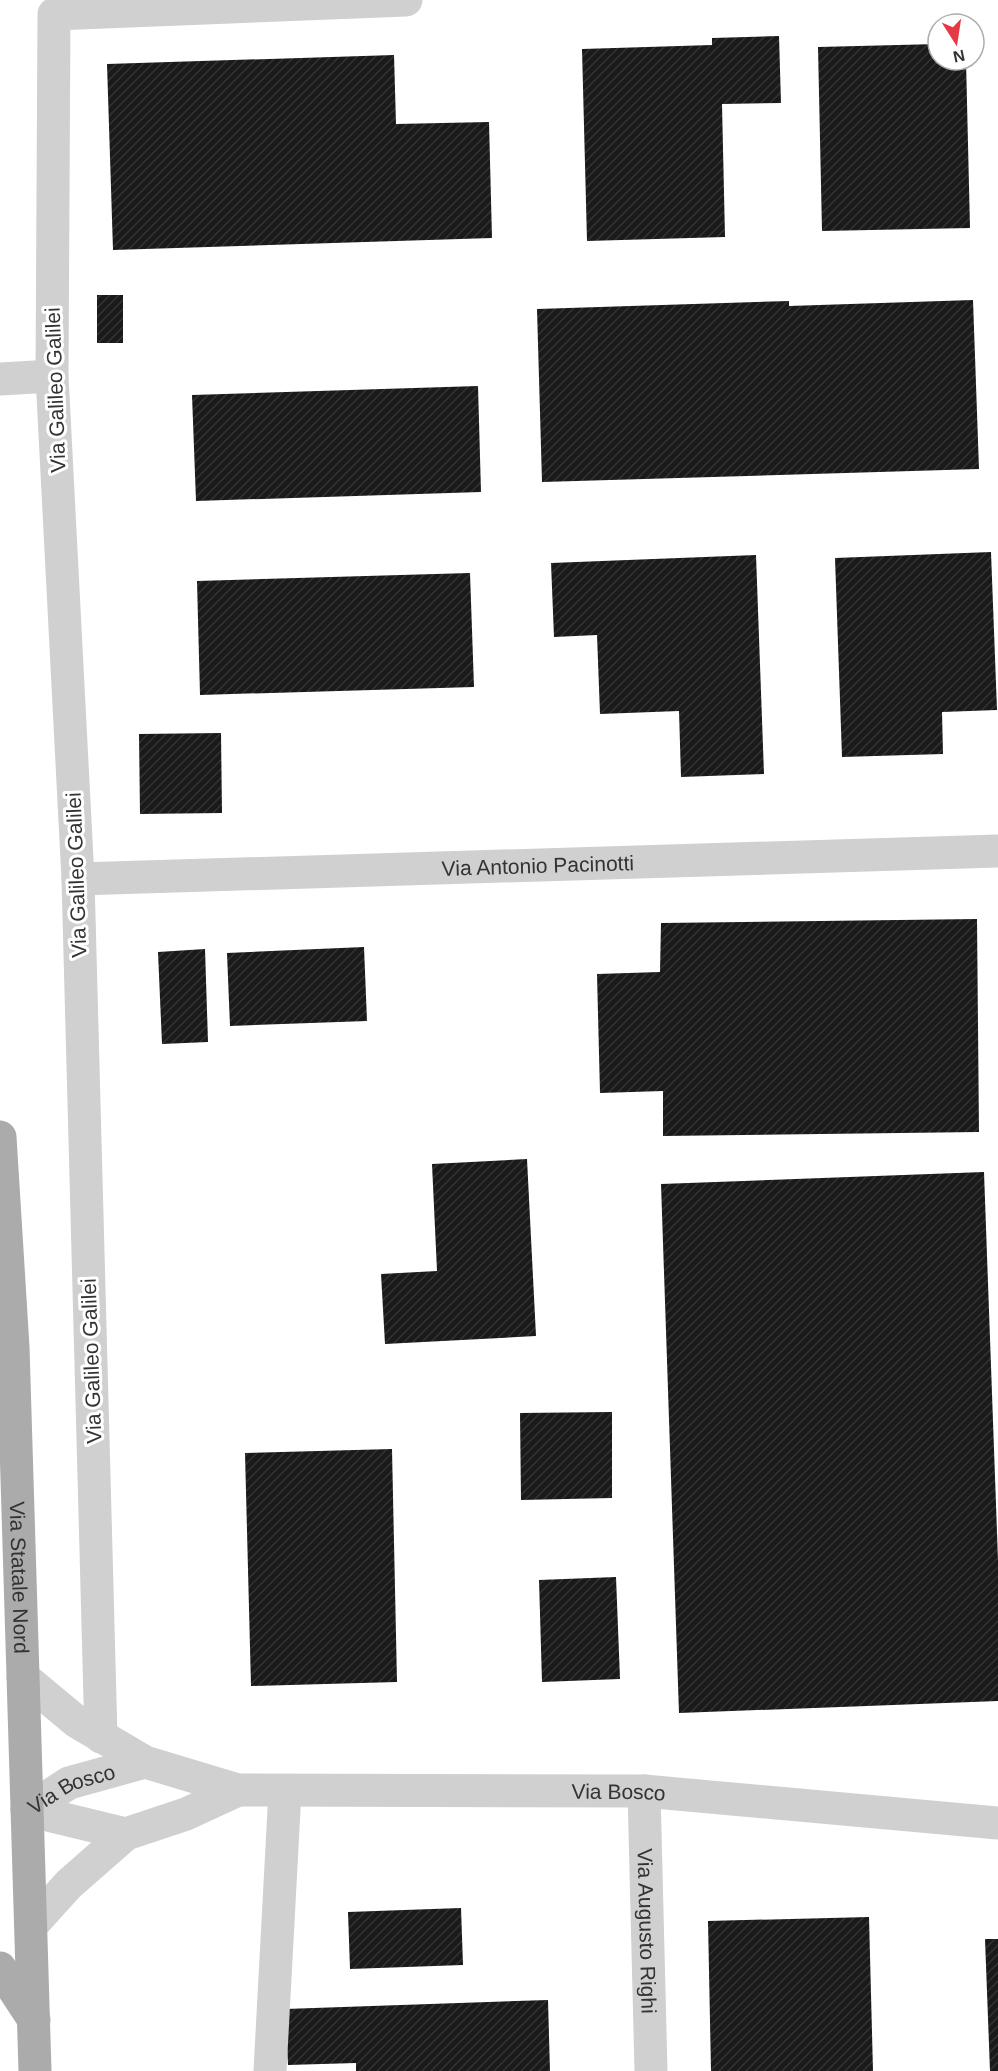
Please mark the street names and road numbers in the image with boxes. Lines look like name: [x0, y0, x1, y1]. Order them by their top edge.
street label: Via Galileo Galilei: [41, 307, 69, 473]
street label: Via Galileo Galilei: [62, 792, 90, 958]
street label: Via Antonio Pacinotti: [441, 851, 634, 879]
street label: Via Galileo Galilei: [77, 1278, 105, 1444]
street label: Via Statale Nord: [6, 1501, 34, 1654]
street label: Via Bosco: [23, 1759, 118, 1818]
street label: Via Bosco: [572, 1779, 667, 1804]
street label: Via Augusto Righi: [634, 1848, 661, 2014]

